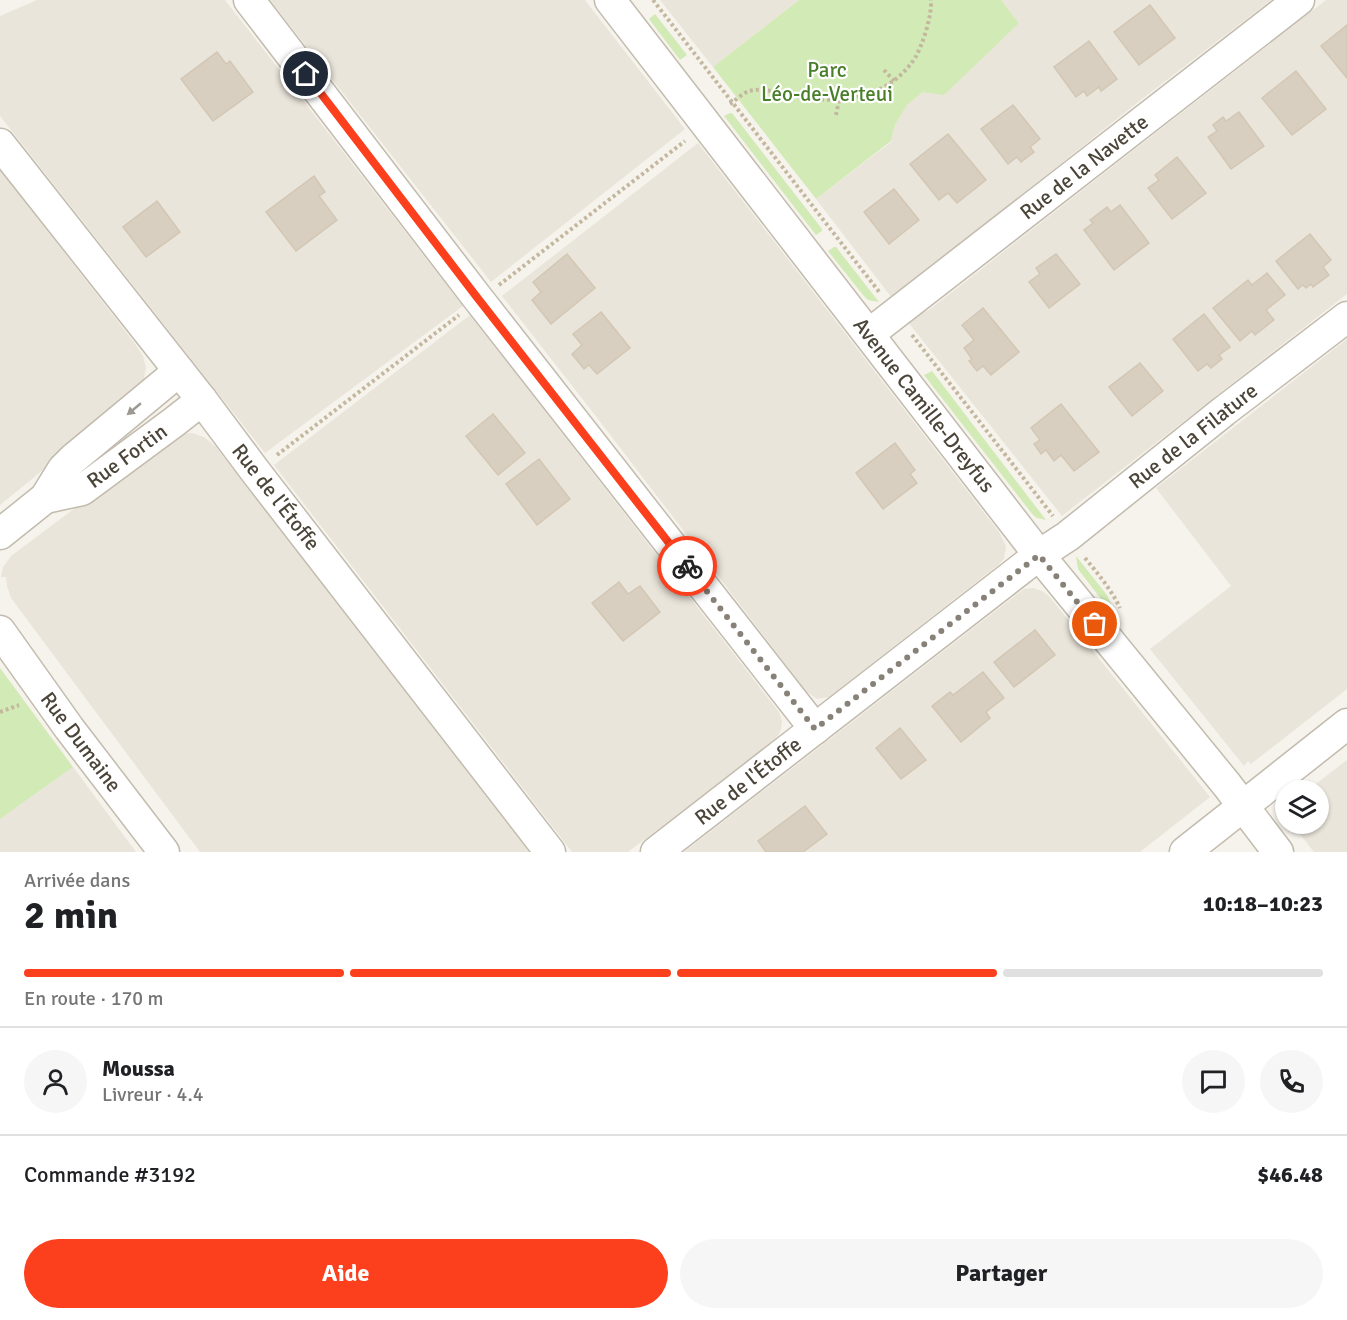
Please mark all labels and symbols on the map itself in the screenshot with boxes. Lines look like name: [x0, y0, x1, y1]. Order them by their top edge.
pin: [280, 48, 331, 99]
park label: Parc Léo-de-Verteui: [761, 57, 893, 107]
street label: Rue de la Navette: [1015, 109, 1153, 225]
street label: Avenue Camille-Dreyfus: [848, 312, 1000, 498]
street label: Rue de la Filature: [1123, 378, 1263, 494]
one-way arrow: [126, 402, 142, 415]
street label: Rue Fortin: [82, 418, 172, 494]
street label: Rue de l'Étoffe: [226, 438, 326, 556]
courier: [657, 536, 717, 596]
pin: [1069, 598, 1120, 649]
street label: Rue Dumaine: [35, 687, 127, 797]
street label: Rue de l'Étoffe: [689, 731, 807, 831]

